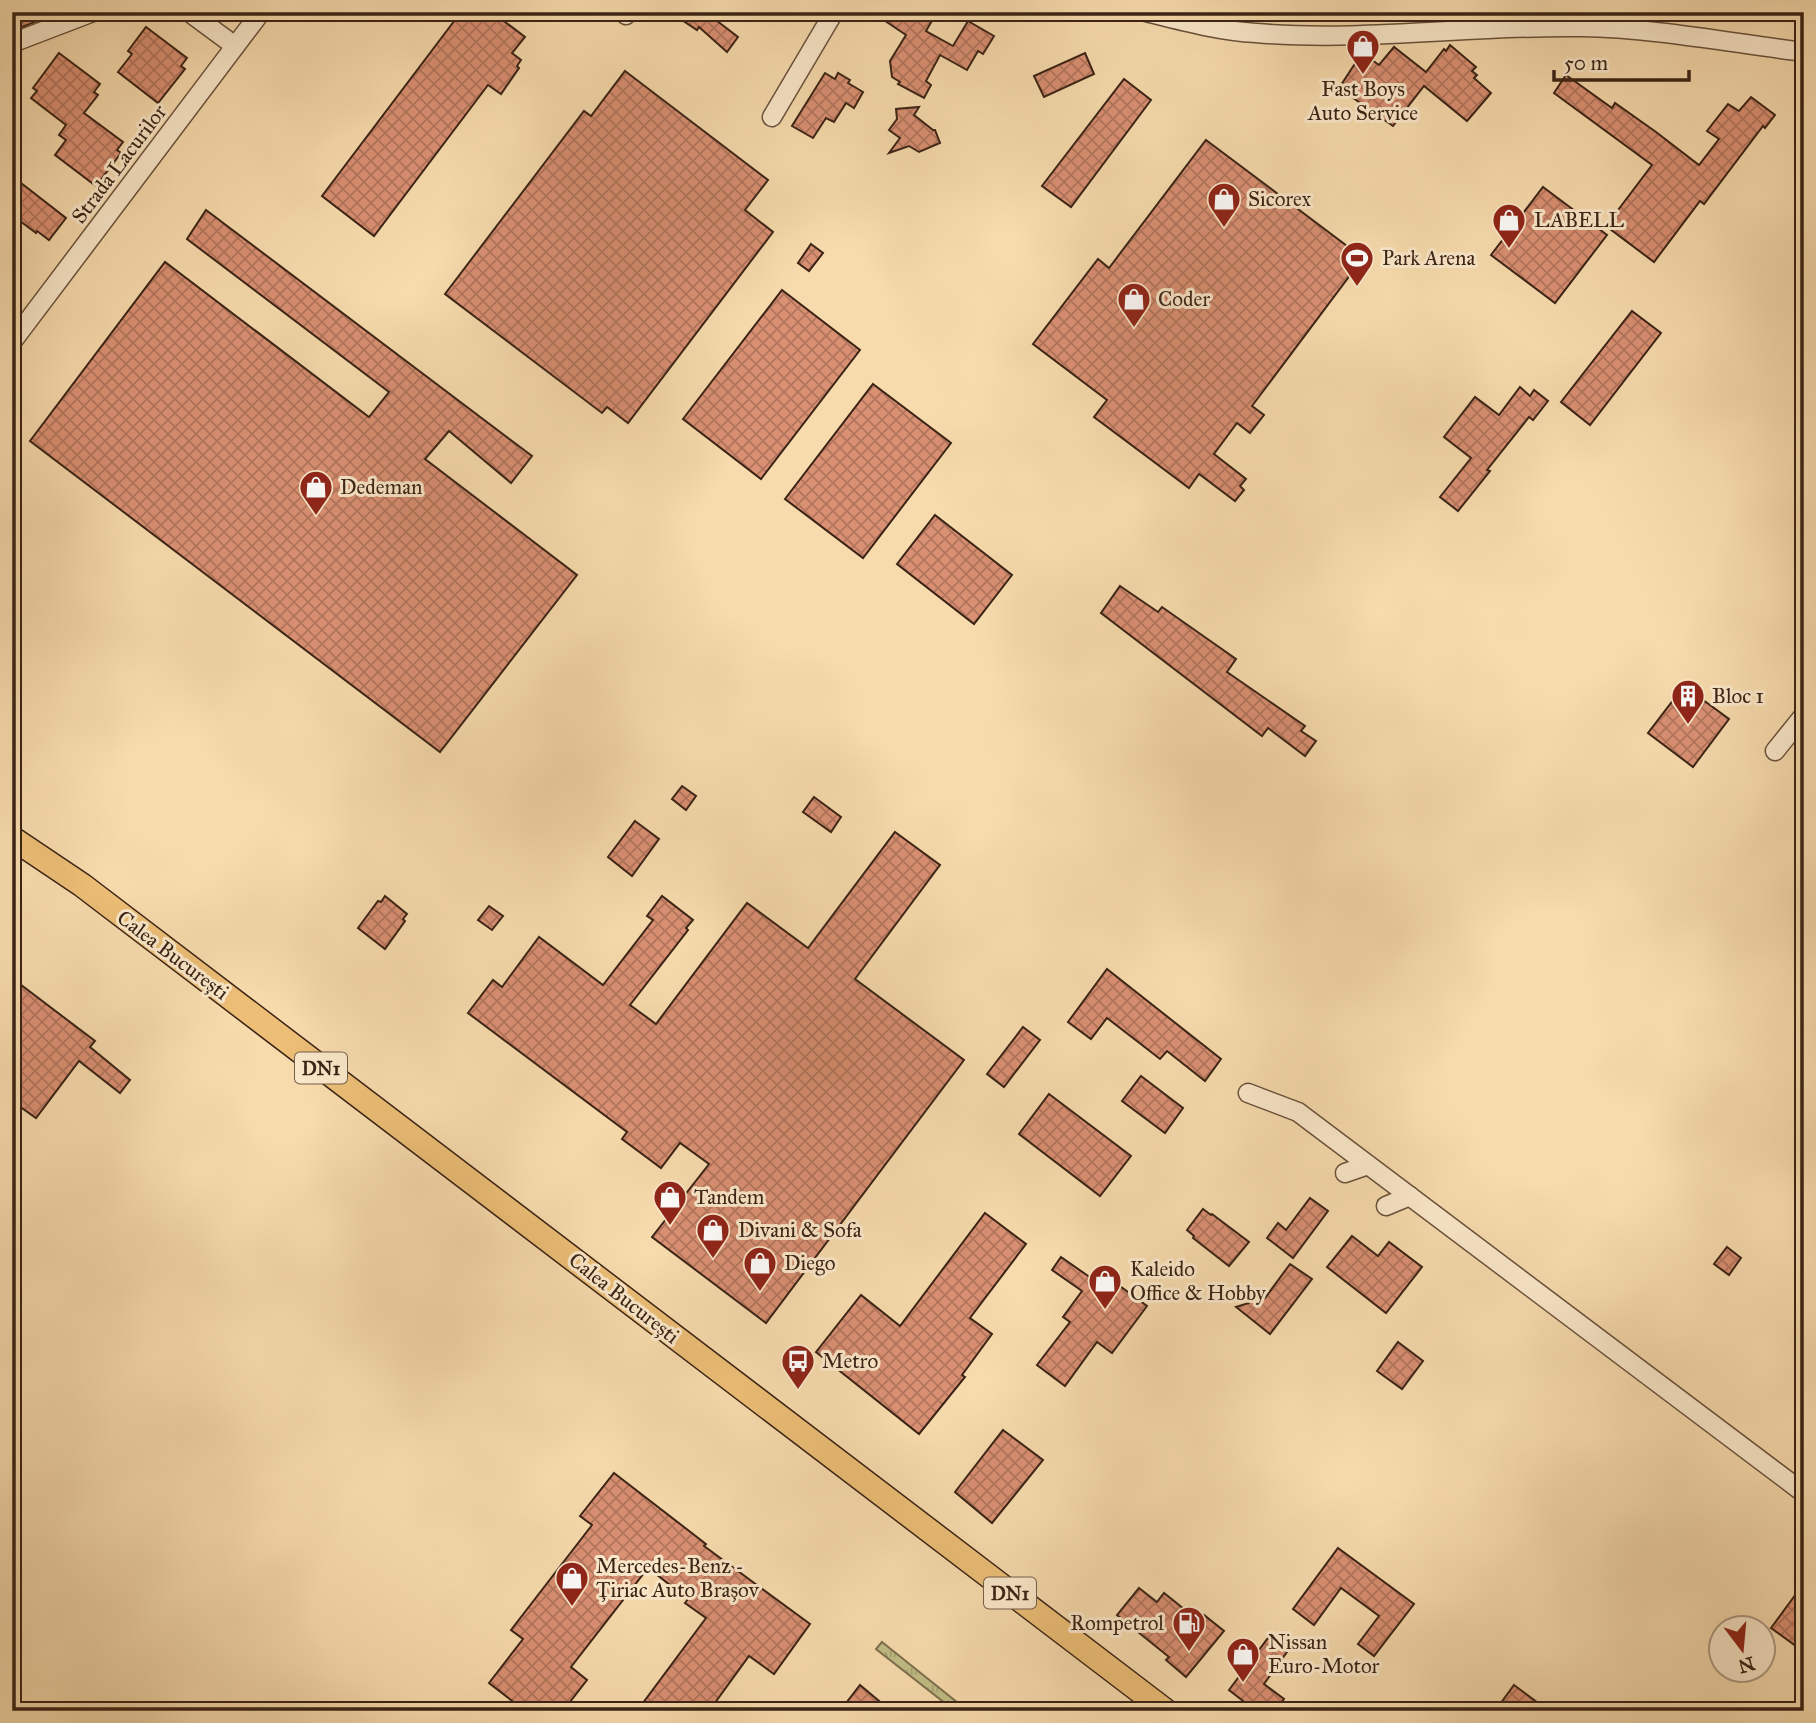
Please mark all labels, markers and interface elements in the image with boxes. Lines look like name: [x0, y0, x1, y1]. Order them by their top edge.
shop icon: Fast Boys Auto Service: [1344, 27, 1382, 76]
scale bar: [1554, 38, 1688, 82]
text: 50 m: [1564, 50, 1609, 76]
place label: Fast Boys Auto Service: [1307, 76, 1418, 126]
street label: Strada Lacurilor: [66, 99, 172, 229]
shop icon: Sicorex: [1205, 180, 1243, 229]
place label: Sicorex: [1248, 186, 1312, 212]
shop icon: LABELL: [1490, 201, 1528, 250]
place label: LABELL: [1534, 207, 1625, 233]
sports icon: Park Arena: [1338, 239, 1376, 288]
place label: Park Arena: [1382, 245, 1475, 271]
shop icon: Coder: [1115, 280, 1153, 329]
place label: Coder: [1158, 286, 1210, 312]
shop icon: Dedeman: [297, 468, 335, 517]
place label: Dedeman: [340, 474, 422, 500]
building icon: Bloc 1: [1669, 677, 1707, 726]
place label: Bloc 1: [1712, 683, 1764, 709]
street label: Calea București: [112, 904, 234, 1006]
road number: DN1: [295, 1052, 347, 1084]
shop icon: Tandem: [651, 1178, 689, 1227]
place label: Tandem: [694, 1184, 765, 1210]
shop icon: Divani & Sofa: [694, 1211, 732, 1260]
place label: Divani & Sofa: [738, 1217, 862, 1243]
shop icon: Diego: [741, 1244, 779, 1293]
street label: Calea București: [563, 1247, 685, 1349]
place label: Diego: [784, 1250, 836, 1276]
place label: Kaleido Office & Hobby: [1130, 1256, 1267, 1306]
shop icon: Kaleido Office & Hobby: [1086, 1262, 1124, 1311]
bus stop icon: Metro: [779, 1342, 817, 1391]
place label: Metro: [822, 1348, 878, 1374]
place label: Mercedes-Benz - Țiriac Auto Brașov: [596, 1553, 760, 1603]
shop icon: Mercedes-Benz - Țiriac Auto Brașov: [553, 1559, 591, 1608]
road number: DN1: [984, 1578, 1036, 1609]
fuel station icon: Rompetrol: [1170, 1604, 1208, 1653]
place label: Rompetrol: [1070, 1610, 1164, 1636]
north arrow: [1708, 1614, 1778, 1684]
place label: Nissan Euro-Motor: [1268, 1629, 1380, 1679]
shop icon: Nissan Euro-Motor: [1224, 1635, 1262, 1684]
text: N: [1736, 1652, 1757, 1678]

